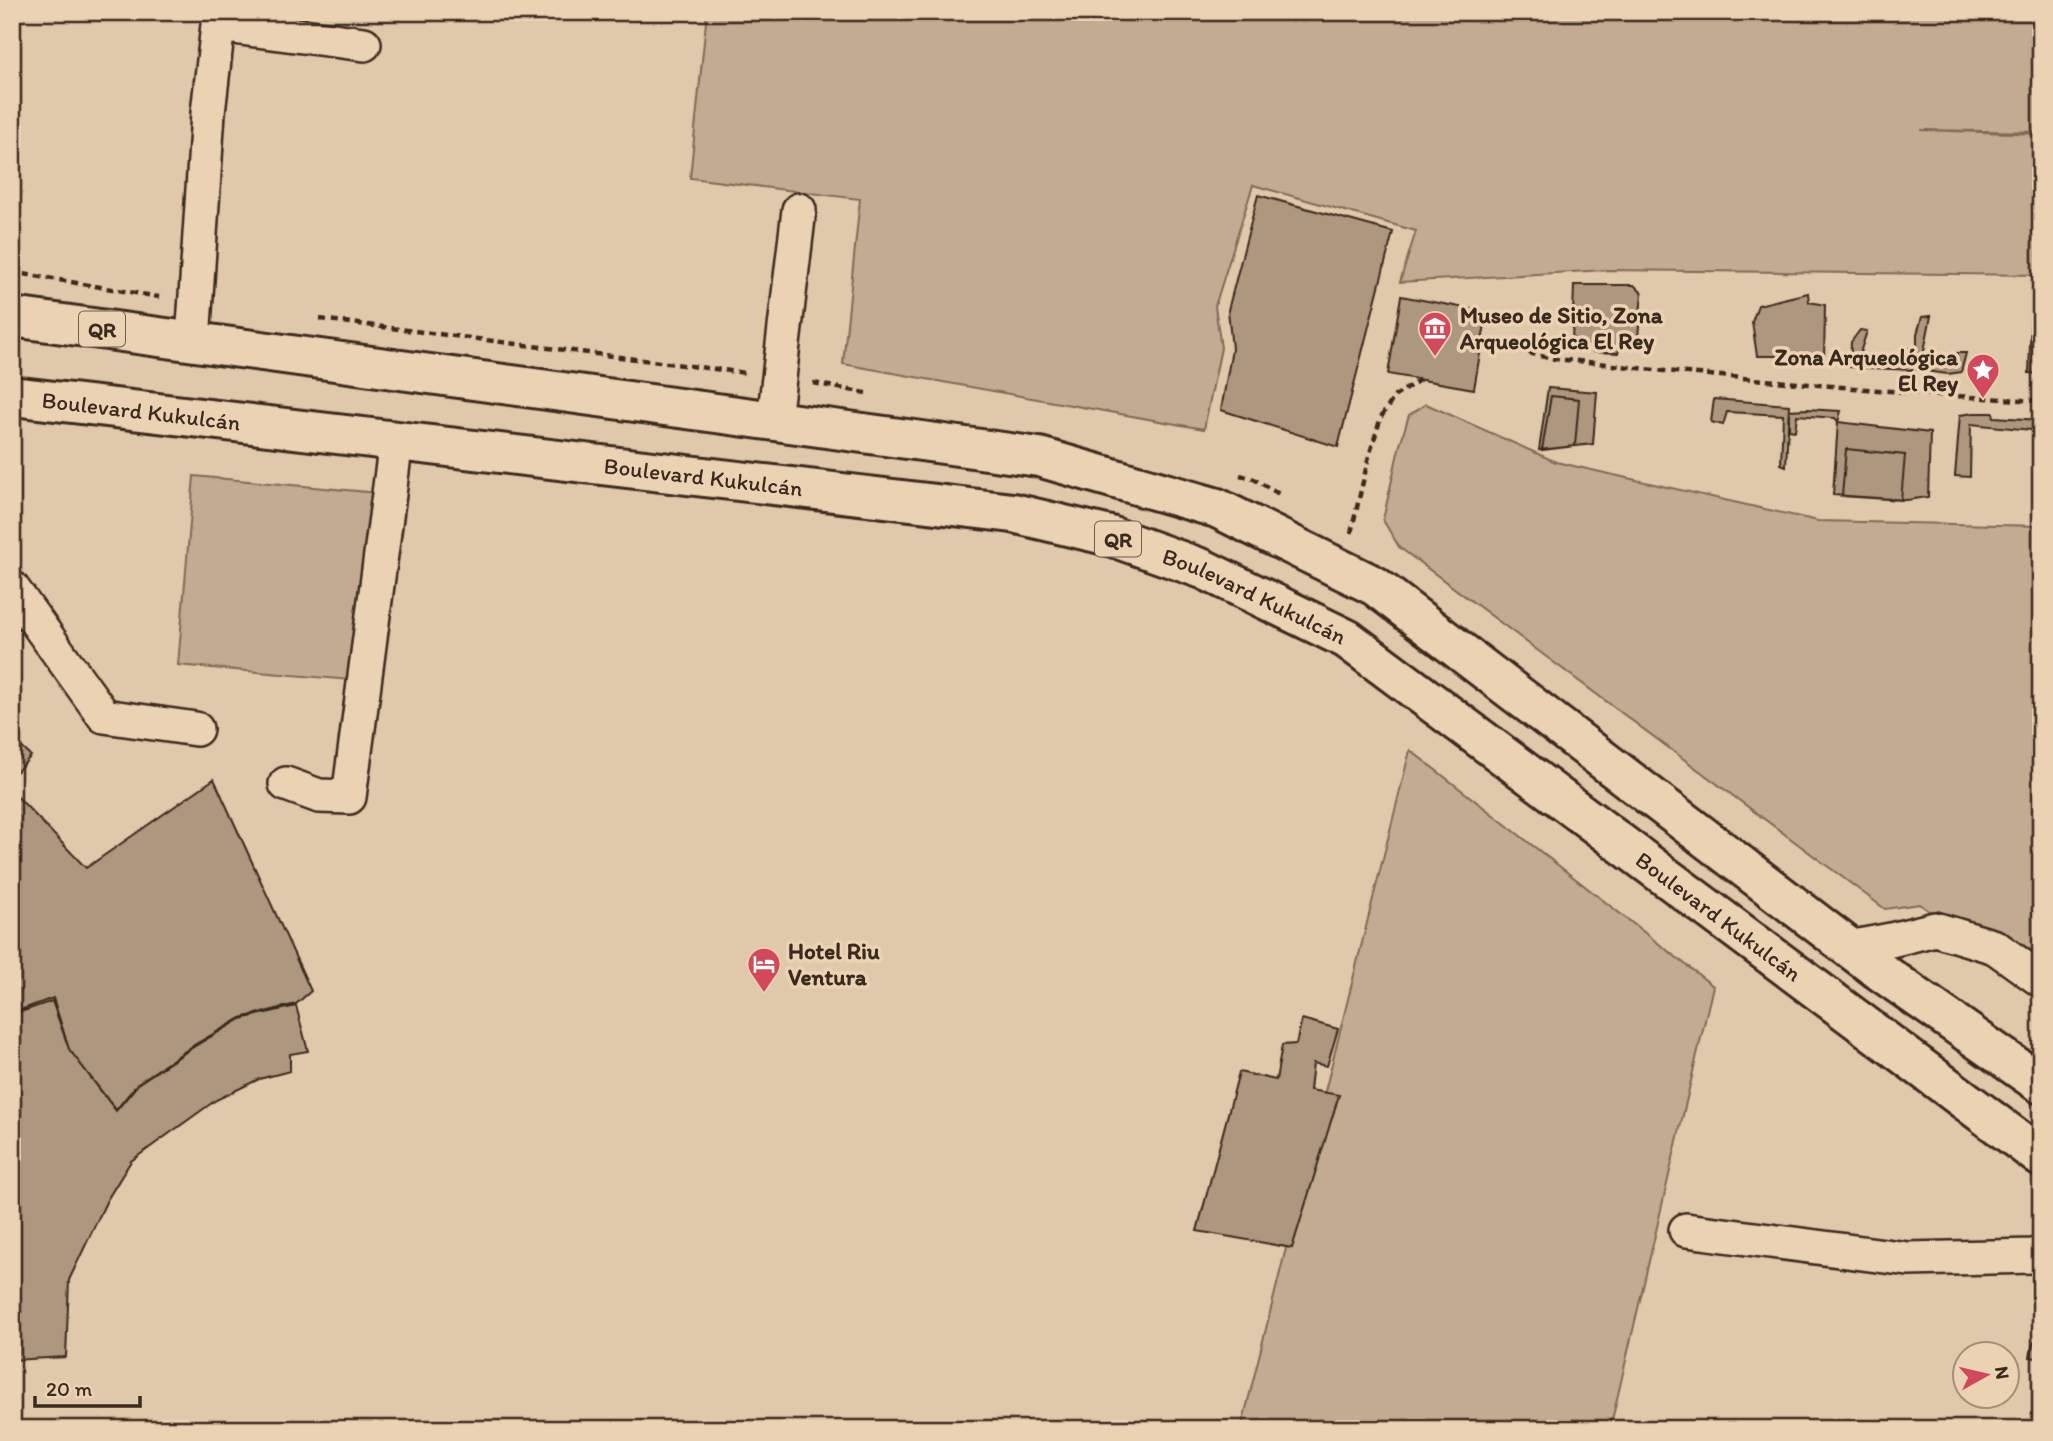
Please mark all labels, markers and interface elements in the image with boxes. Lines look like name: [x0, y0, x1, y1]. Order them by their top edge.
place label: Museo de Sitio, Zona Arqueológica El Rey: [1459, 301, 1664, 355]
museum icon: Museo de Sitio, Zona Arqueológica El Rey: [1416, 309, 1454, 358]
road number: QR: [79, 312, 125, 346]
place label: Zona Arqueológica El Rey: [1774, 343, 1959, 397]
place icon: Zona Arqueológica El Rey: [1964, 351, 2002, 400]
street label: Boulevard Kukulcán: [40, 386, 242, 437]
street label: Boulevard Kukulcán: [602, 451, 804, 502]
road number: QR: [1095, 522, 1141, 556]
street label: Boulevard Kukulcán: [1159, 542, 1351, 651]
street label: Boulevard Kukulcán: [1630, 845, 1807, 987]
place label: Hotel Riu Ventura: [788, 937, 880, 991]
hotel icon: Hotel Riu Ventura: [745, 945, 783, 994]
north arrow: [1952, 1340, 2022, 1410]
scale bar: [35, 1364, 140, 1408]
text: N: [1990, 1365, 2015, 1381]
text: 20 m: [46, 1376, 93, 1401]

